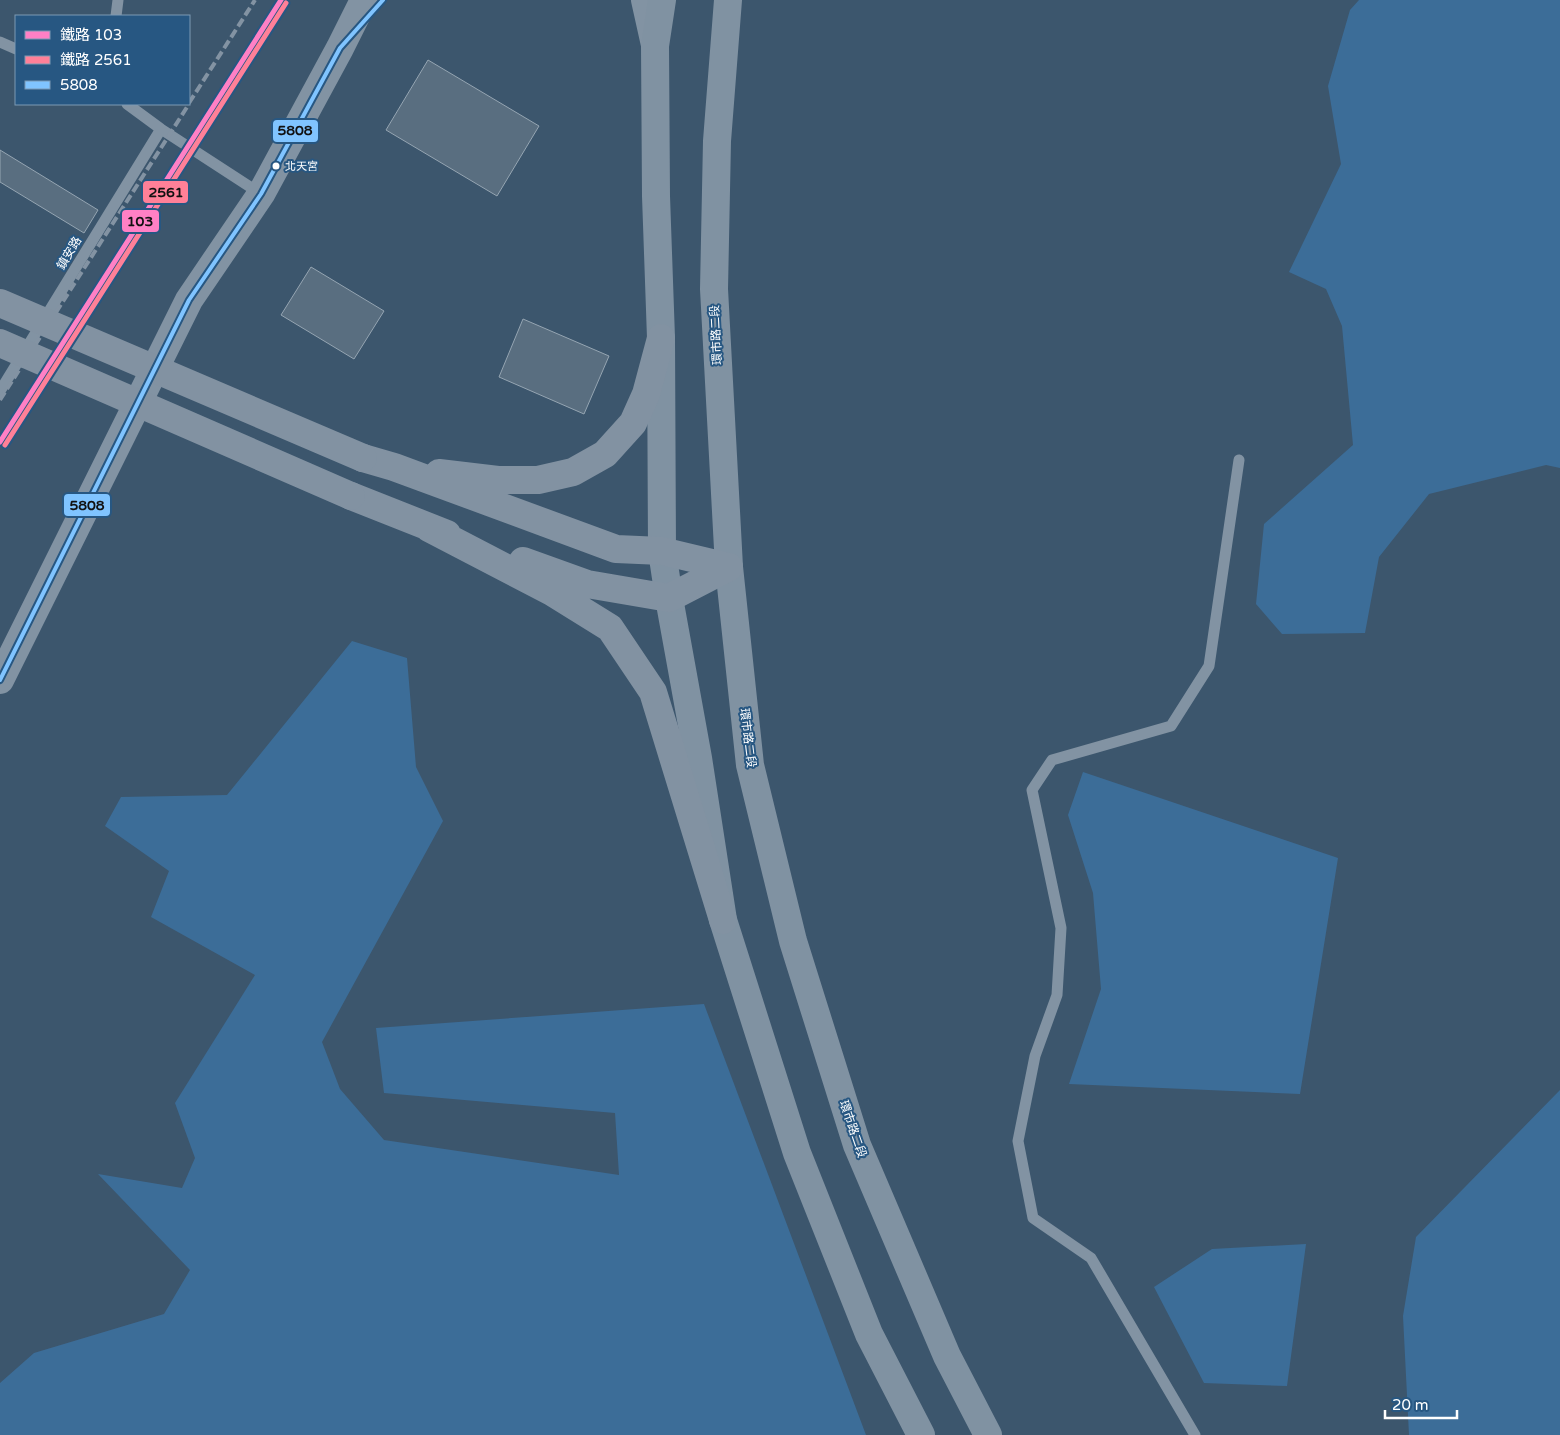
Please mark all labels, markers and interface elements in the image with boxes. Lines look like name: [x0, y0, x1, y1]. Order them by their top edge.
legend: [15, 15, 190, 105]
text: 鐵路 103: [60, 26, 122, 44]
text: 鐵路 2561: [60, 51, 132, 69]
text: 5808: [60, 76, 98, 94]
line badge: 5808: [272, 119, 319, 143]
text: 5808: [277, 122, 313, 139]
place label: 北天宮: [285, 160, 318, 173]
marker: 北天宮: [271, 161, 281, 171]
line badge: 2561: [142, 180, 189, 204]
text: 2561: [148, 184, 184, 201]
line badge: 103: [121, 209, 160, 233]
text: 103: [127, 213, 153, 230]
street label: 鎮安路: [54, 234, 84, 272]
street label: 環市路二段: [707, 305, 725, 365]
line badge: 5808: [63, 493, 111, 517]
text: 5808: [69, 497, 105, 514]
street label: 環市路二段: [737, 707, 759, 769]
street label: 環市路二段: [837, 1098, 869, 1160]
scale bar: [1385, 1388, 1458, 1420]
text: 20 m: [1392, 1396, 1429, 1414]

